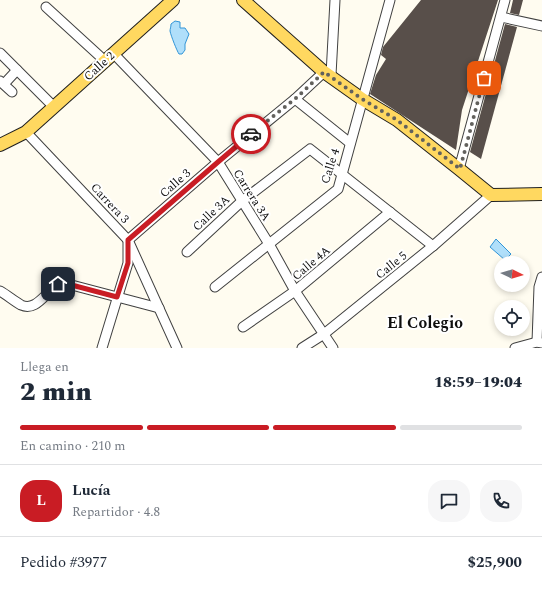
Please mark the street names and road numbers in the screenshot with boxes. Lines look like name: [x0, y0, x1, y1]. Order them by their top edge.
street label: Calle 2: [79, 47, 119, 86]
street label: Calle 4: [316, 146, 345, 186]
street label: Calle 3: [155, 164, 195, 202]
street label: Carrera 3A: [228, 165, 275, 225]
street label: Carrera 3: [86, 179, 134, 228]
street label: Calle 3A: [188, 191, 234, 236]
street label: Calle 4A: [288, 242, 335, 285]
street label: Calle 5: [371, 247, 411, 284]

